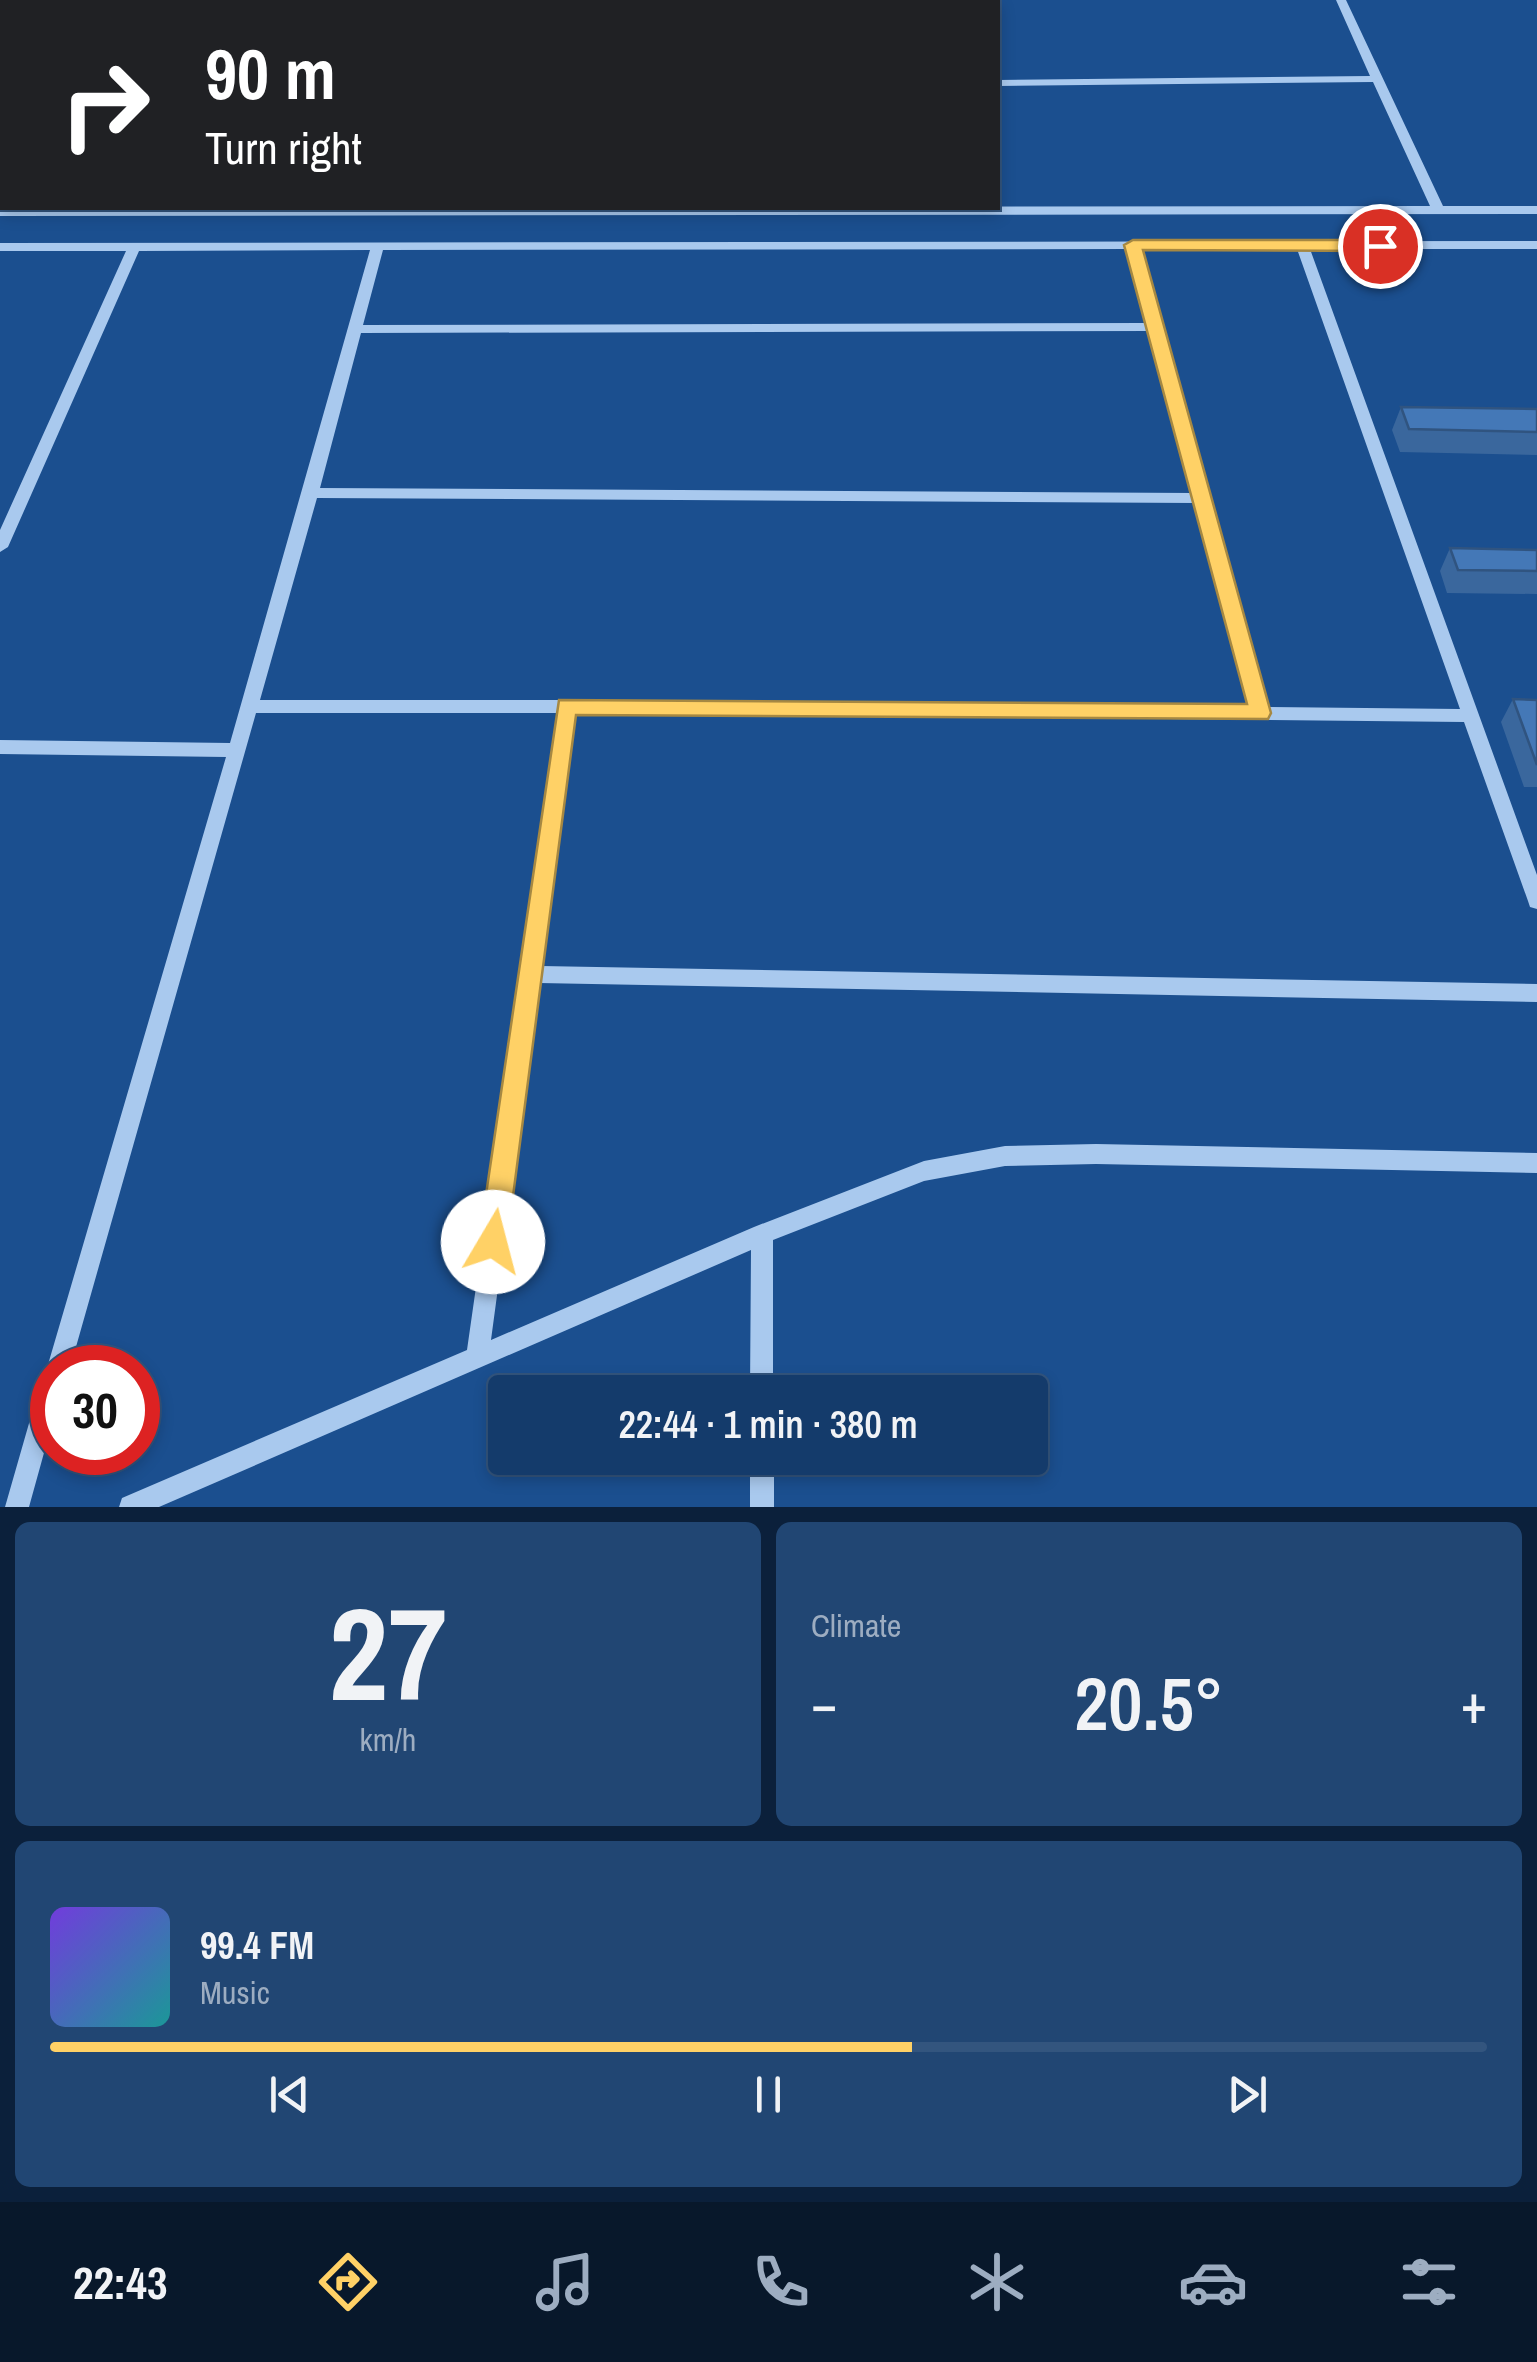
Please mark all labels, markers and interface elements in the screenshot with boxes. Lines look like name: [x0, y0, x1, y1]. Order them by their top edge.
text: 90 m: [205, 27, 336, 121]
icon: right: [40, 40, 170, 170]
text: Turn right: [205, 117, 362, 178]
pin: [1338, 204, 1423, 289]
icon: arrive: [1353, 219, 1408, 274]
position arrow: [441, 1190, 545, 1294]
speed limit sign: 30: [30, 1345, 160, 1475]
text: 22:44 · 1 min · 380 m: [618, 1399, 918, 1450]
text: 27: [329, 1565, 447, 1741]
text: Climate: [811, 1604, 901, 1647]
text: 20.5°: [1074, 1652, 1224, 1753]
text: −: [811, 1666, 837, 1740]
text: +: [1461, 1666, 1487, 1740]
text: km/h: [360, 1718, 416, 1761]
text: 99.4 FM: [200, 1920, 314, 1971]
text: Music: [200, 1971, 270, 2014]
icon: previous: [262, 2067, 317, 2122]
icon: pause: [741, 2067, 796, 2122]
icon: next: [1220, 2067, 1275, 2122]
icon: directions: [313, 2247, 383, 2317]
icon: music: [530, 2247, 600, 2317]
icon: phone: [746, 2247, 816, 2317]
icon: climate: [962, 2247, 1032, 2317]
icon: car: [1178, 2247, 1248, 2317]
icon: filters: [1394, 2247, 1464, 2317]
text: 22:43: [73, 2252, 167, 2313]

